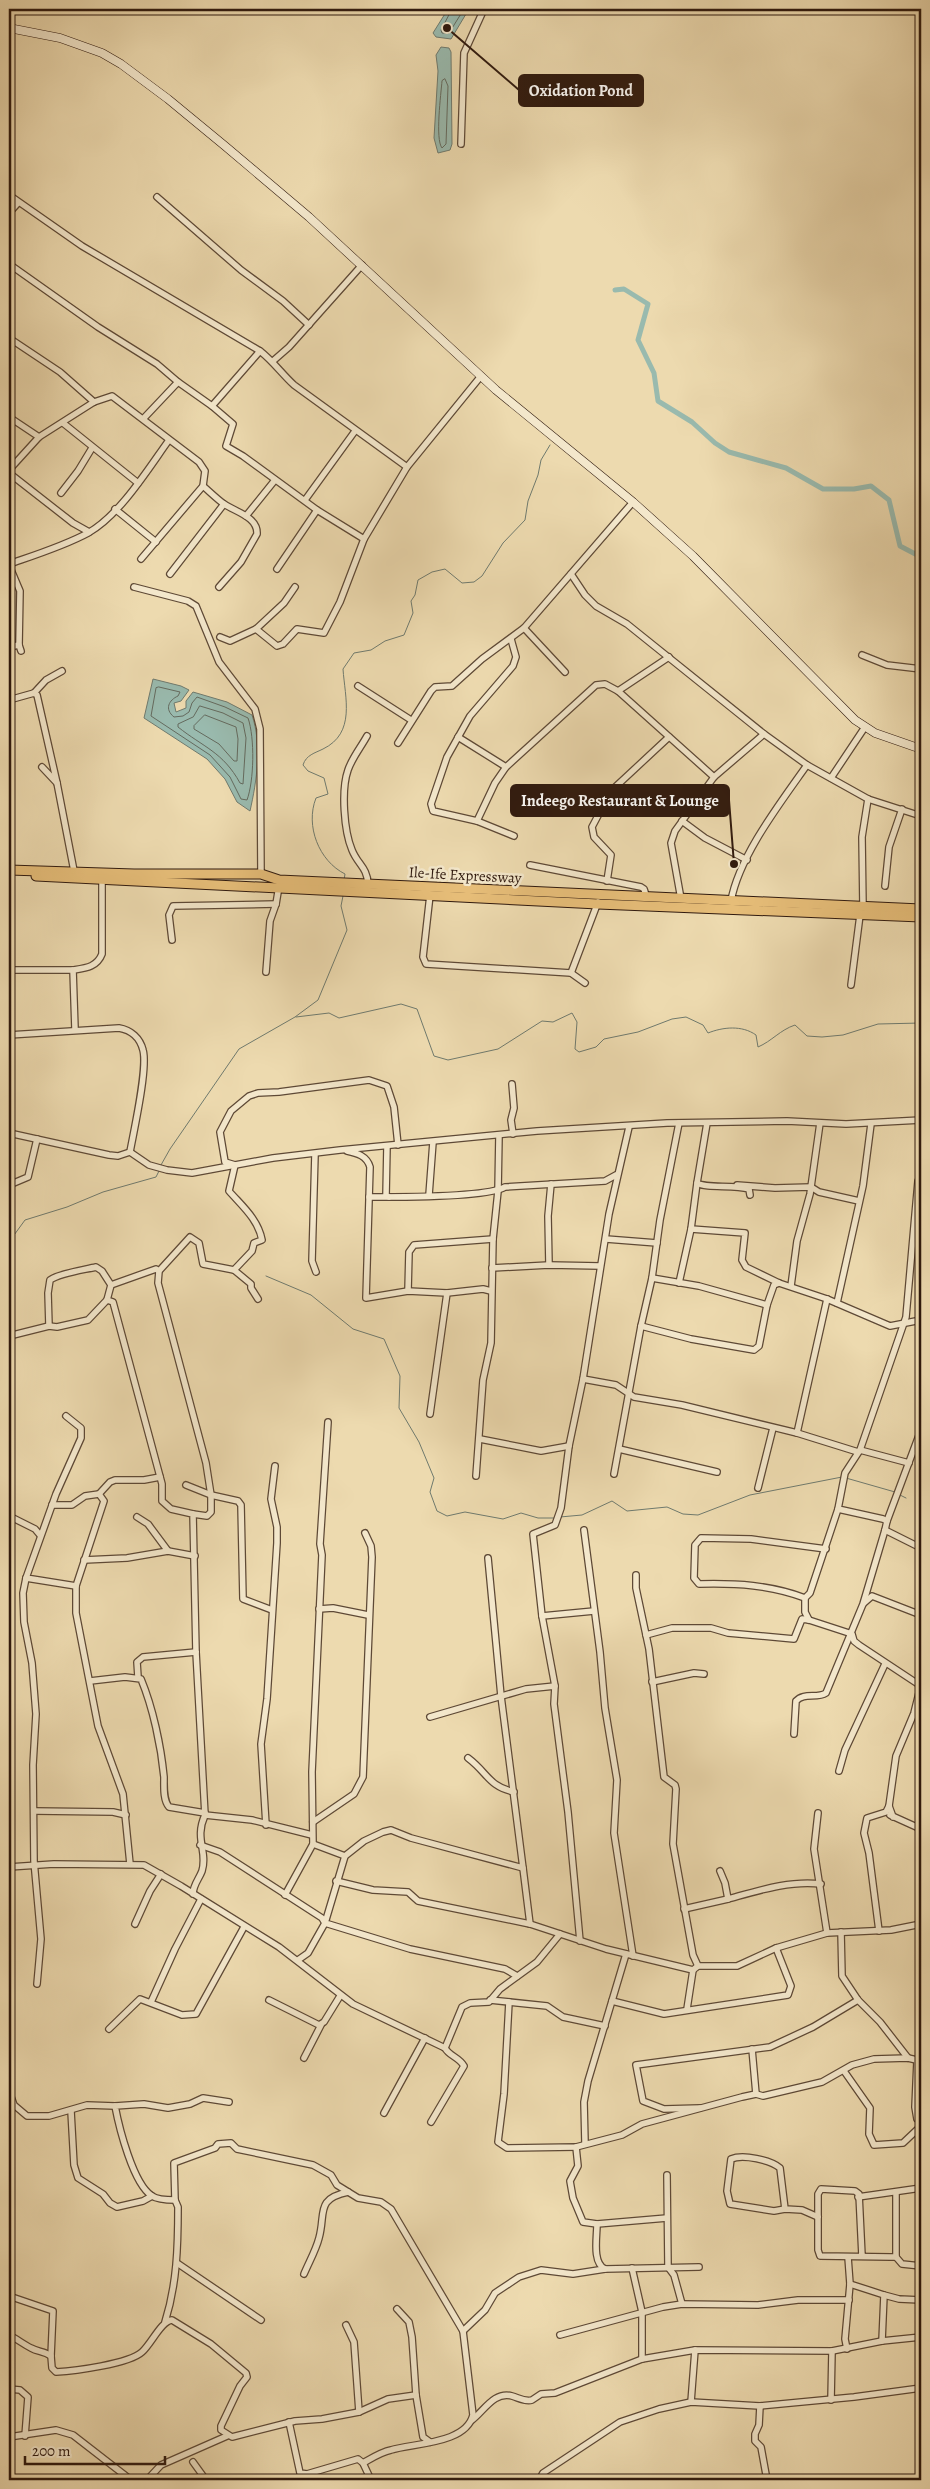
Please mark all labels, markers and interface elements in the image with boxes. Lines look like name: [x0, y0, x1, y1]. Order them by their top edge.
callout: Oxidation Pond: [519, 75, 643, 106]
text: Oxidation Pond: [529, 80, 634, 102]
callout: Indeego Restaurant & Lounge: [511, 785, 729, 816]
text: Indeego Restaurant & Lounge: [521, 790, 719, 812]
street label: Ile-Ife Expressway: [408, 862, 522, 888]
scale bar: [25, 2434, 165, 2466]
text: 200 m: [32, 2441, 71, 2461]

